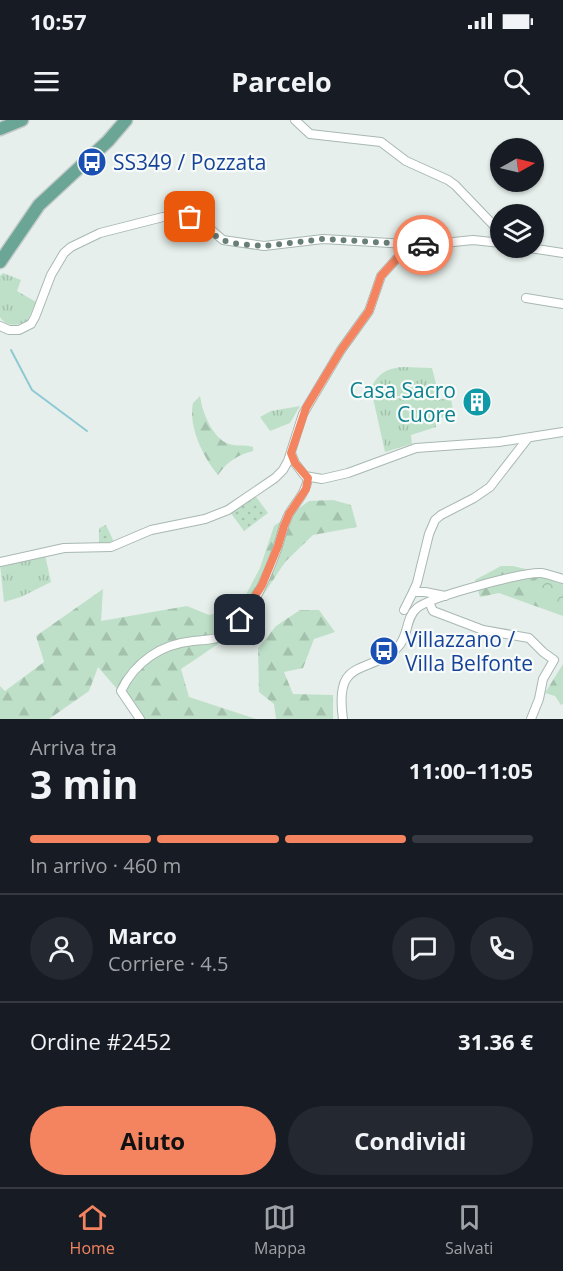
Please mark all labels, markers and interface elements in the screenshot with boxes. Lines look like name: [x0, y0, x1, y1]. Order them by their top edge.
text: 10:57: [30, 6, 87, 36]
text: Parcelo: [231, 63, 332, 100]
icon: menu: [30, 65, 63, 98]
icon: search: [500, 65, 533, 98]
north arrow: [490, 138, 544, 192]
map controls: [490, 138, 544, 258]
bus stop icon: SS349 / Pozzata: [76, 146, 108, 178]
place label: SS349 / Pozzata: [113, 148, 266, 176]
pin: [164, 191, 215, 242]
icon: bag: [173, 200, 206, 233]
button: layers: [490, 204, 544, 258]
courier: [393, 215, 453, 275]
icon: car: [407, 229, 440, 262]
place label: Casa Sacro Cuore: [350, 376, 456, 428]
building icon: Casa Sacro Cuore: [461, 386, 493, 418]
pin: [214, 594, 265, 645]
icon: home: [223, 603, 256, 636]
place label: Villazzano / Villa Belfonte: [405, 625, 533, 677]
bus stop icon: Villazzano / Villa Belfonte: [368, 635, 400, 667]
text: Arriva tra: [30, 734, 117, 761]
text: 11:00–11:05: [409, 755, 533, 785]
text: 3 min: [30, 757, 138, 810]
text: In arrivo · 460 m: [30, 852, 181, 879]
button: person: [30, 917, 93, 980]
button: chat: [392, 917, 455, 980]
button: phone: [470, 917, 533, 980]
text: Marco: [108, 920, 177, 950]
text: Corriere · 4.5: [108, 950, 228, 977]
text: Ordine #2452: [30, 1026, 171, 1056]
text: 31.36 €: [458, 1026, 533, 1056]
button: Aiuto: [30, 1106, 276, 1175]
button: Condividi: [288, 1106, 533, 1175]
tab: Home: [70, 1201, 115, 1259]
tab: Mappa: [254, 1201, 306, 1259]
tab: Salvati: [445, 1201, 493, 1259]

